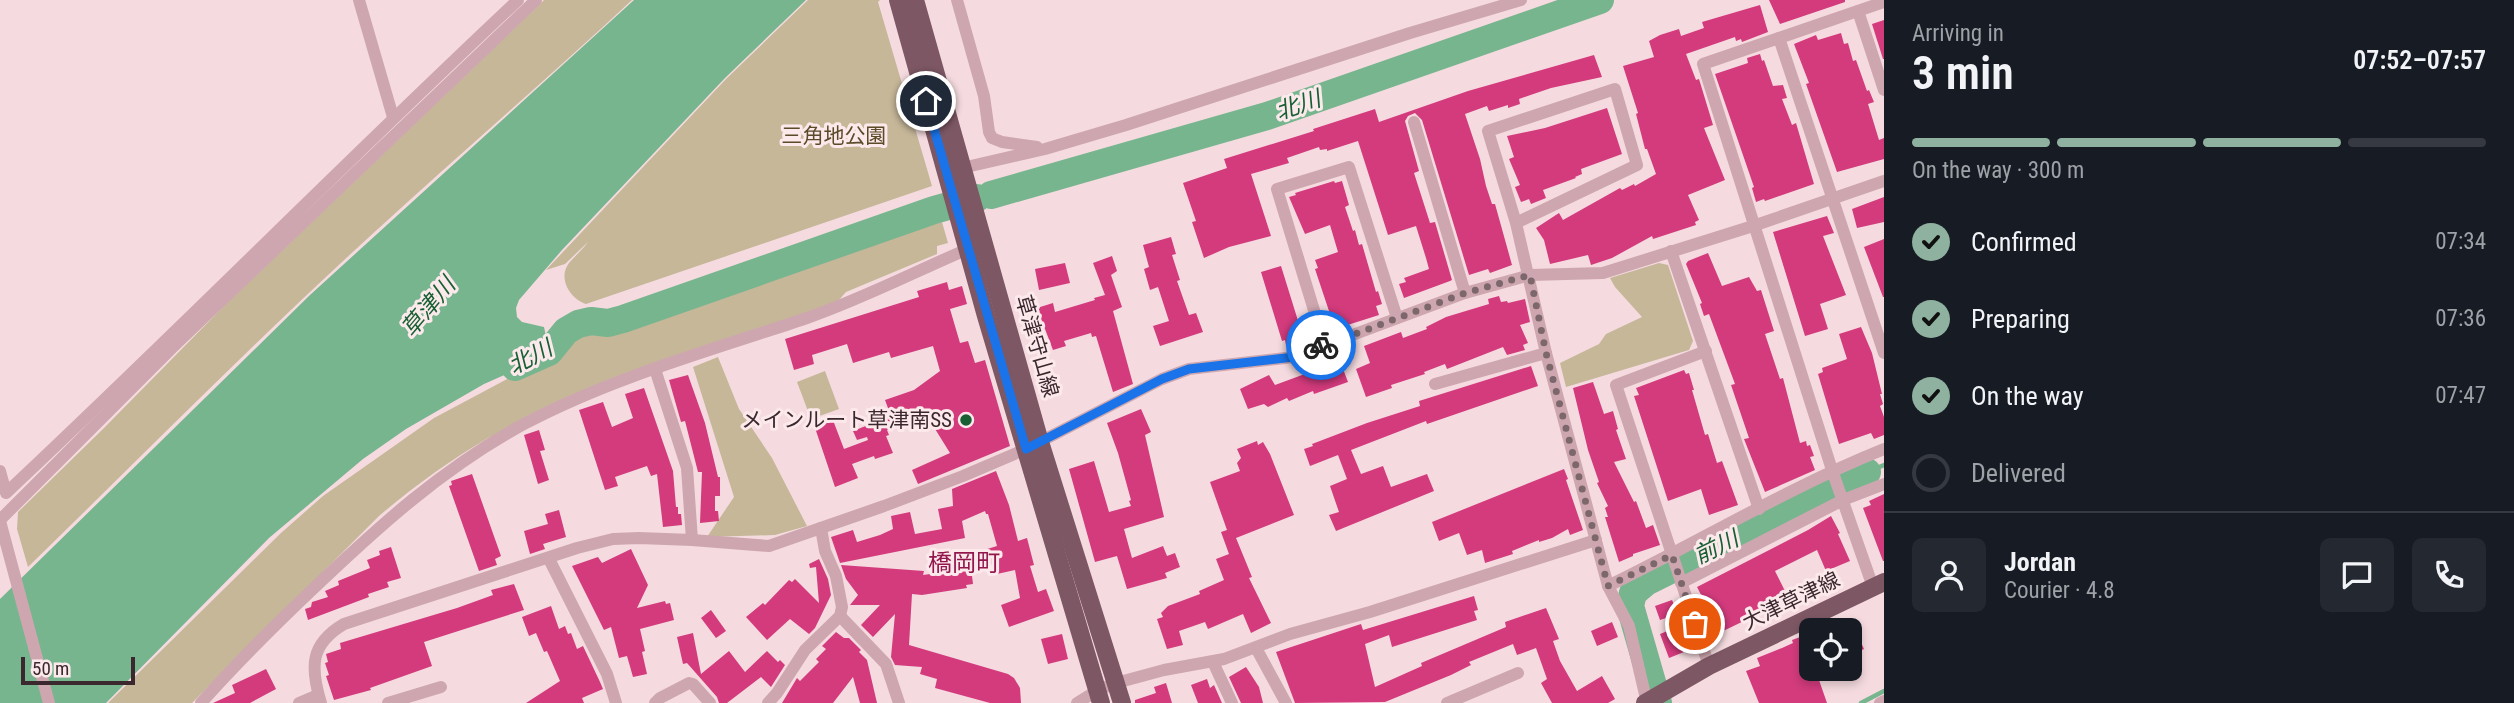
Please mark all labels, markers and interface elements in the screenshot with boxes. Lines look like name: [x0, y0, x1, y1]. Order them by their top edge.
text: Arriving in: [1912, 20, 2004, 47]
text: 07:52–07:57: [2353, 45, 2486, 75]
text: 3 min: [1912, 46, 2014, 100]
pin: [896, 71, 956, 131]
icon: home: [907, 82, 945, 120]
water label: 北川: [1272, 84, 1327, 126]
park label: 三角地公園: [782, 124, 887, 148]
text: On the way · 300 m: [1912, 157, 2084, 184]
icon: check: [1912, 223, 1950, 261]
text: Confirmed: [1971, 227, 2077, 257]
text: 07:34: [2435, 228, 2486, 255]
water label: 草津川: [396, 270, 463, 342]
street label: 草津守山線: [1011, 292, 1063, 400]
icon: check: [1912, 300, 1950, 338]
text: Preparing: [1971, 304, 2070, 334]
text: 07:36: [2435, 305, 2486, 332]
courier: [1286, 310, 1356, 380]
icon: bike: [1302, 326, 1340, 364]
water label: 北川: [504, 333, 560, 380]
icon: check: [1912, 377, 1950, 415]
text: On the way: [1971, 381, 2084, 411]
text: 07:47: [2435, 382, 2486, 409]
place label: メインルート草津南SS: [741, 408, 952, 432]
marker: メインルート草津南SS: [958, 412, 974, 428]
text: Delivered: [1971, 458, 2066, 488]
water label: 前川: [1690, 524, 1746, 570]
button: person: [1912, 538, 1986, 612]
button: chat: [2320, 538, 2394, 612]
button: phone: [2412, 538, 2486, 612]
text: Jordan: [2004, 547, 2076, 577]
district label: 橋岡町: [928, 549, 1000, 577]
street label: 大津草津線: [1739, 567, 1843, 635]
text: Courier · 4.8: [2004, 577, 2115, 604]
pin: [1665, 594, 1725, 654]
icon: bag: [1676, 605, 1714, 643]
map controls: [1799, 618, 1862, 681]
button: locate: [1799, 618, 1862, 681]
scale bar: [21, 654, 135, 686]
text: 50 m: [32, 657, 69, 680]

